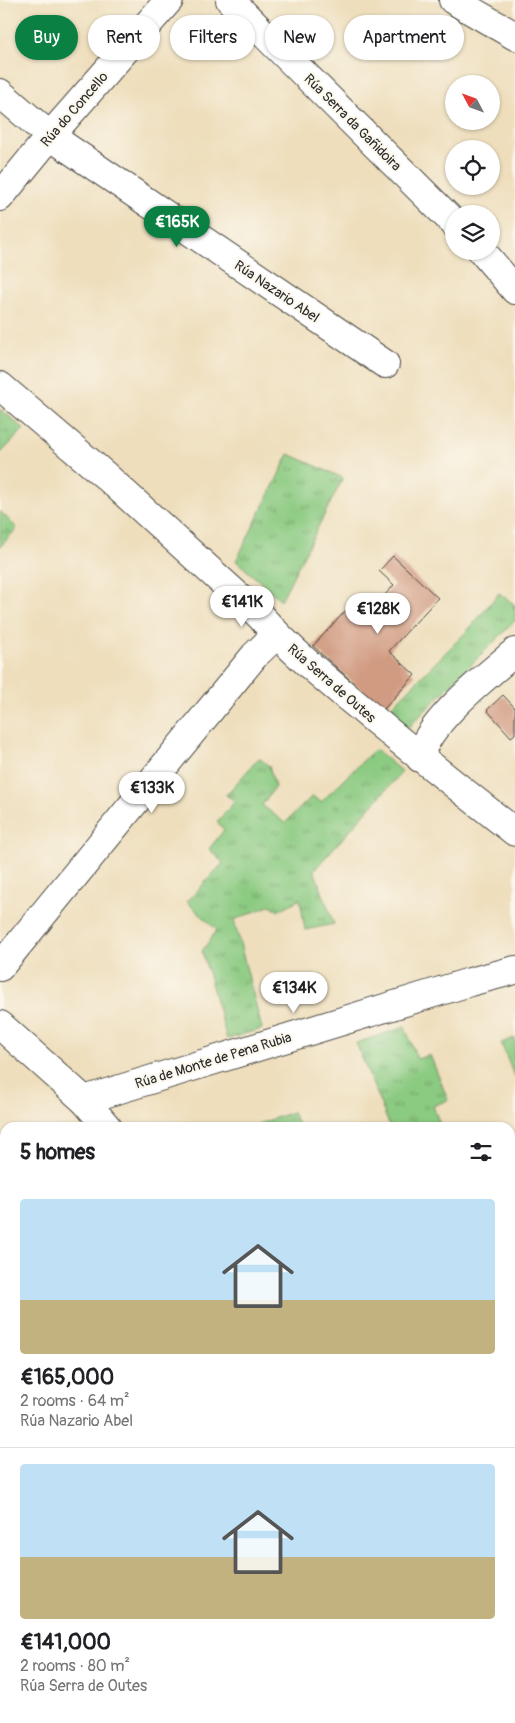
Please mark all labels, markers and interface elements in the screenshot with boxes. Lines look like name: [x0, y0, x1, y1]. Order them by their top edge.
chip: Buy: [15, 15, 78, 60]
chip: Rent: [88, 15, 160, 60]
chip: Filters: [170, 15, 255, 60]
chip: New: [265, 15, 334, 60]
chip: Apartment: [344, 15, 464, 60]
street label: Rúa do Concello: [37, 68, 112, 150]
street label: Rúa Serra da Gañidoira: [301, 70, 405, 174]
north arrow: [445, 75, 500, 130]
map controls: [445, 75, 500, 260]
button: locate: [445, 140, 500, 195]
button: layers: [445, 205, 500, 260]
pin: €165K: [142, 206, 212, 248]
text: €165K: [155, 212, 199, 232]
street label: Rúa Nazario Abel: [231, 257, 322, 326]
pin: €141K: [207, 586, 277, 628]
text: €141K: [221, 592, 263, 612]
pin: €128K: [343, 592, 413, 635]
text: €128K: [356, 599, 400, 619]
street label: Rúa Serra de Outes: [284, 640, 380, 727]
pin: €133K: [117, 772, 187, 814]
text: €133K: [130, 778, 174, 798]
pin: €134K: [259, 972, 329, 1014]
text: €134K: [272, 978, 316, 998]
street label: Rúa de Monte de Pena Rubia: [133, 1029, 293, 1092]
icon: filters: [467, 1138, 495, 1166]
text: 5 homes: [20, 1139, 95, 1166]
icon: home: [213, 1231, 303, 1321]
text: €165,000: [20, 1364, 114, 1391]
text: 2 rooms · 64 m²: [20, 1391, 130, 1411]
text: Rúa Nazario Abel: [20, 1411, 133, 1431]
icon: home: [213, 1497, 303, 1587]
text: €141,000: [20, 1629, 111, 1656]
text: 2 rooms · 80 m²: [20, 1656, 130, 1676]
text: Rúa Serra de Outes: [20, 1676, 147, 1696]

